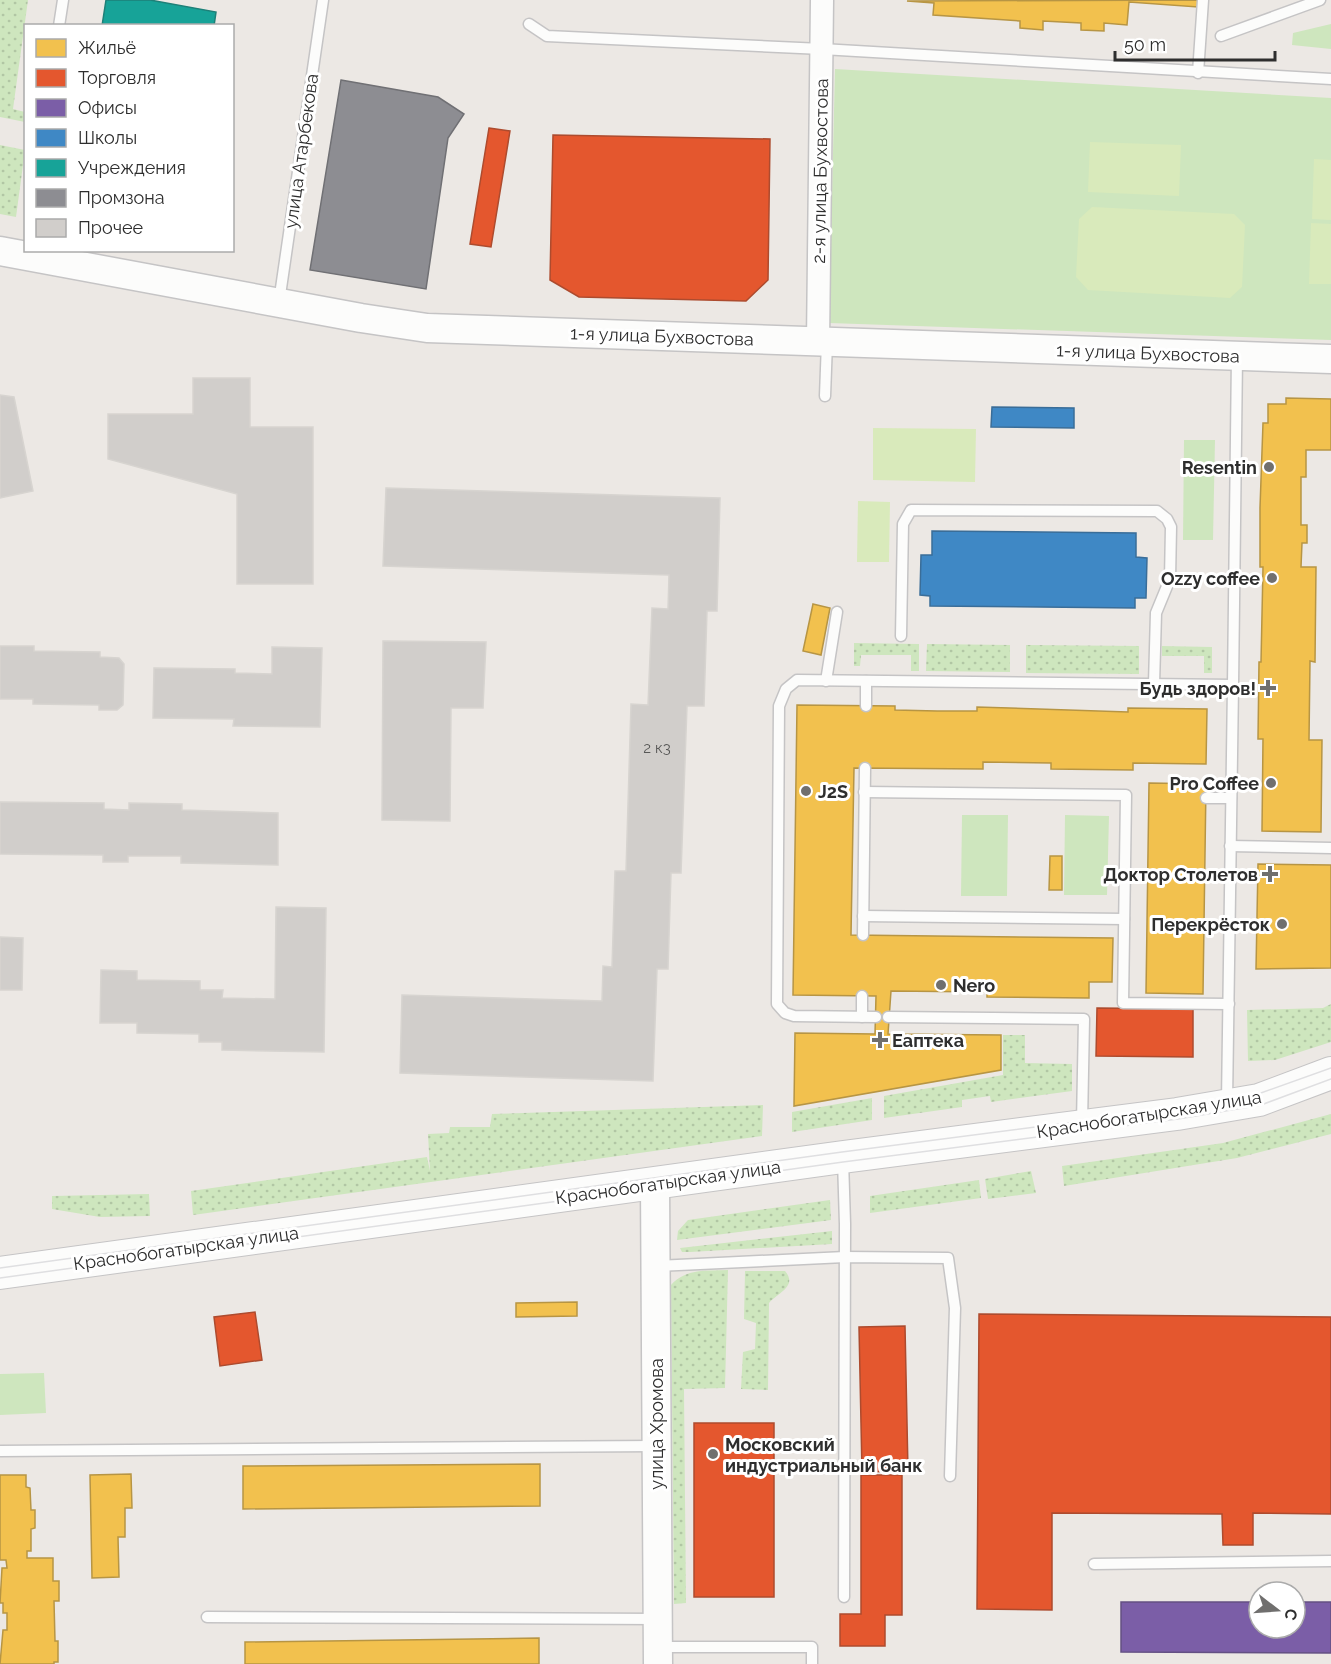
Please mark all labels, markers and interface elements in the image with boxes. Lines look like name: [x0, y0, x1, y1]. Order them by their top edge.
legend: [24, 24, 234, 252]
scale bar: [1115, 24, 1276, 62]
text: 50 m: [1124, 34, 1166, 55]
text: Жильё: [78, 37, 136, 58]
text: Торговля: [78, 67, 156, 88]
street label: улица Атарбекова: [280, 72, 322, 230]
street label: 2-я улица Бухвостова: [808, 78, 832, 264]
text: Офисы: [78, 97, 137, 118]
text: Школы: [78, 127, 137, 148]
text: Учреждения: [78, 157, 186, 178]
text: Промзона: [78, 187, 165, 208]
text: Прочее: [78, 217, 144, 238]
street label: 1-я улица Бухвостова: [570, 322, 754, 350]
street label: 1-я улица Бухвостова: [1056, 339, 1240, 367]
place label: Resentin: [1182, 457, 1257, 478]
marker: Resentin: [1262, 460, 1276, 474]
place label: Ozzy coffee: [1161, 568, 1260, 589]
marker: Ozzy coffee: [1265, 571, 1279, 585]
place label: Будь здоров!: [1140, 678, 1256, 699]
marker: Будь здоров!: [1261, 681, 1275, 695]
house number: 2 к3: [643, 739, 671, 757]
place label: Pro Coffee: [1170, 773, 1259, 794]
marker: Pro Coffee: [1264, 776, 1278, 790]
place label: J2S: [818, 781, 848, 802]
marker: J2S: [799, 784, 813, 798]
place label: Доктор Столетов: [1103, 864, 1258, 885]
marker: Доктор Столетов: [1263, 867, 1277, 881]
place label: Перекрёсток: [1151, 914, 1270, 935]
marker: Перекрёсток: [1275, 917, 1289, 931]
place label: Nero: [953, 975, 995, 996]
marker: Nero: [934, 978, 948, 992]
place label: Еаптека: [892, 1030, 964, 1051]
marker: Еаптека: [873, 1033, 887, 1047]
street label: Краснобогатырская улица: [1035, 1086, 1263, 1142]
street label: Краснобогатырская улица: [554, 1156, 782, 1208]
street label: Краснобогатырская улица: [72, 1222, 300, 1274]
street label: улица Хромова: [646, 1358, 667, 1490]
place label: Московский индустриальный банк: [725, 1434, 923, 1476]
marker: Московский индустриальный банк: [706, 1447, 720, 1461]
north arrow: [1247, 1580, 1307, 1640]
text: С: [1280, 1606, 1302, 1622]

